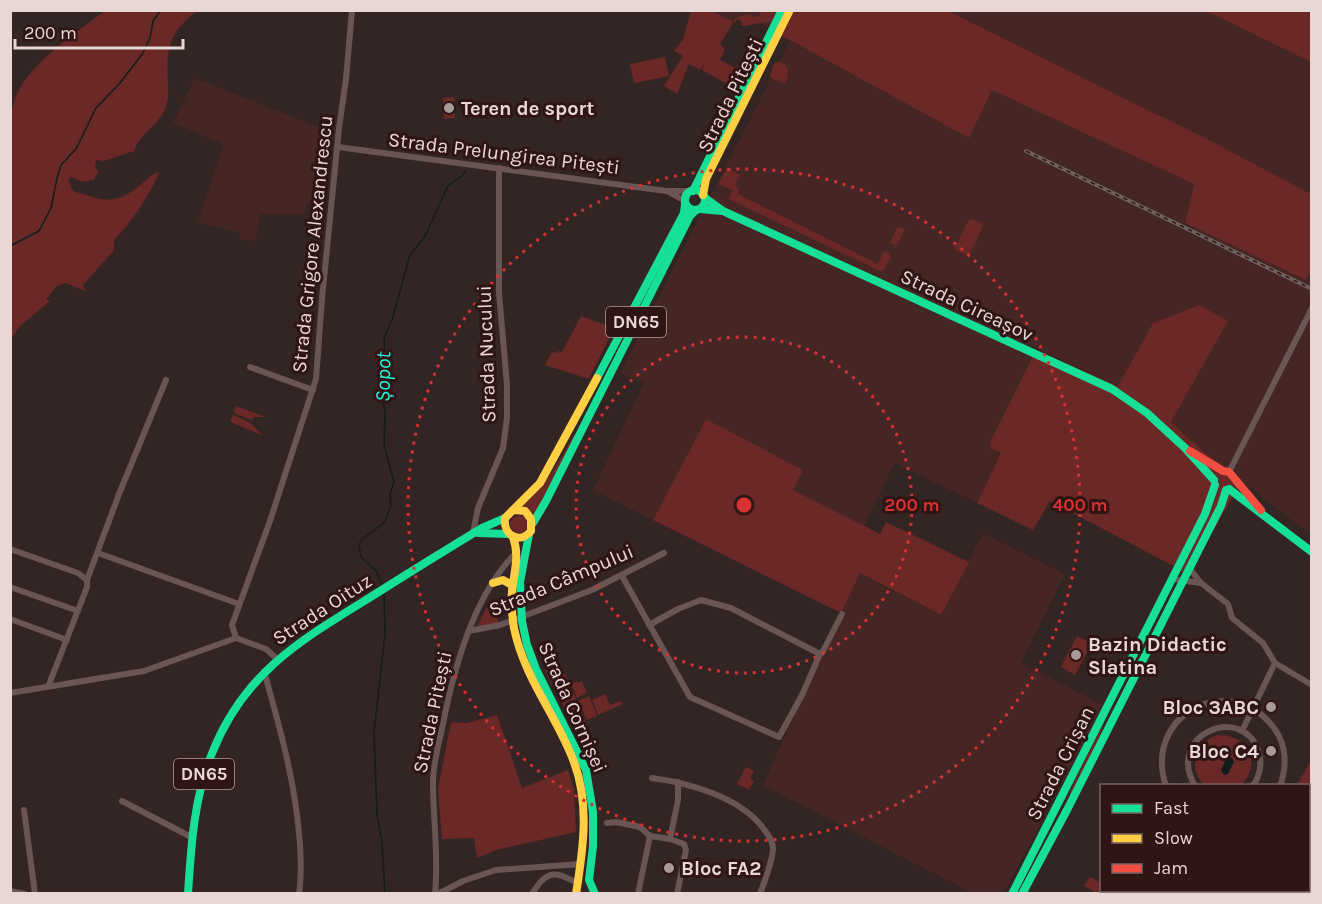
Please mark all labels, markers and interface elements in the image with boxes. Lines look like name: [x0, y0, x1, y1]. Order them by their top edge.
scale bar: [15, 12, 183, 50]
text: 200 m: [24, 22, 77, 44]
street label: Strada Pitești: [693, 34, 768, 156]
place label: Teren de sport: [461, 97, 594, 120]
marker: Teren de sport: [442, 101, 456, 115]
street label: Strada Grigore Alexandrescu: [288, 114, 337, 374]
street label: Strada Prelungirea Pitești: [387, 128, 621, 179]
street label: Strada Cireașov: [897, 265, 1037, 346]
street label: Strada Nucului: [473, 285, 500, 423]
road number: DN65: [606, 307, 666, 337]
water label: Șopot: [371, 351, 395, 402]
text: 200 m: [884, 494, 940, 516]
text: 400 m: [1052, 494, 1108, 516]
centre of rings: [734, 495, 754, 515]
street label: Strada Câmpului: [485, 540, 637, 621]
street label: Strada Oituz: [268, 569, 376, 650]
place label: Bazin Didactic Slatina: [1088, 633, 1227, 679]
street label: Strada Cornișei: [533, 638, 612, 776]
marker: Bazin Didactic Slatina: [1069, 648, 1083, 662]
street label: Strada Pitești: [408, 649, 457, 775]
place label: Bloc 3ABC: [1162, 696, 1259, 719]
marker: Bloc 3ABC: [1264, 700, 1278, 714]
street label: Strada Crișan: [1022, 703, 1099, 824]
place label: Bloc C4: [1188, 740, 1259, 763]
marker: Bloc C4: [1264, 744, 1278, 758]
road number: DN65: [174, 759, 234, 789]
legend: [1100, 784, 1310, 892]
text: Fast: [1154, 797, 1189, 819]
text: Slow: [1154, 827, 1193, 849]
place label: Bloc FA2: [681, 857, 761, 880]
text: Jam: [1154, 857, 1188, 879]
marker: Bloc FA2: [662, 861, 676, 875]

